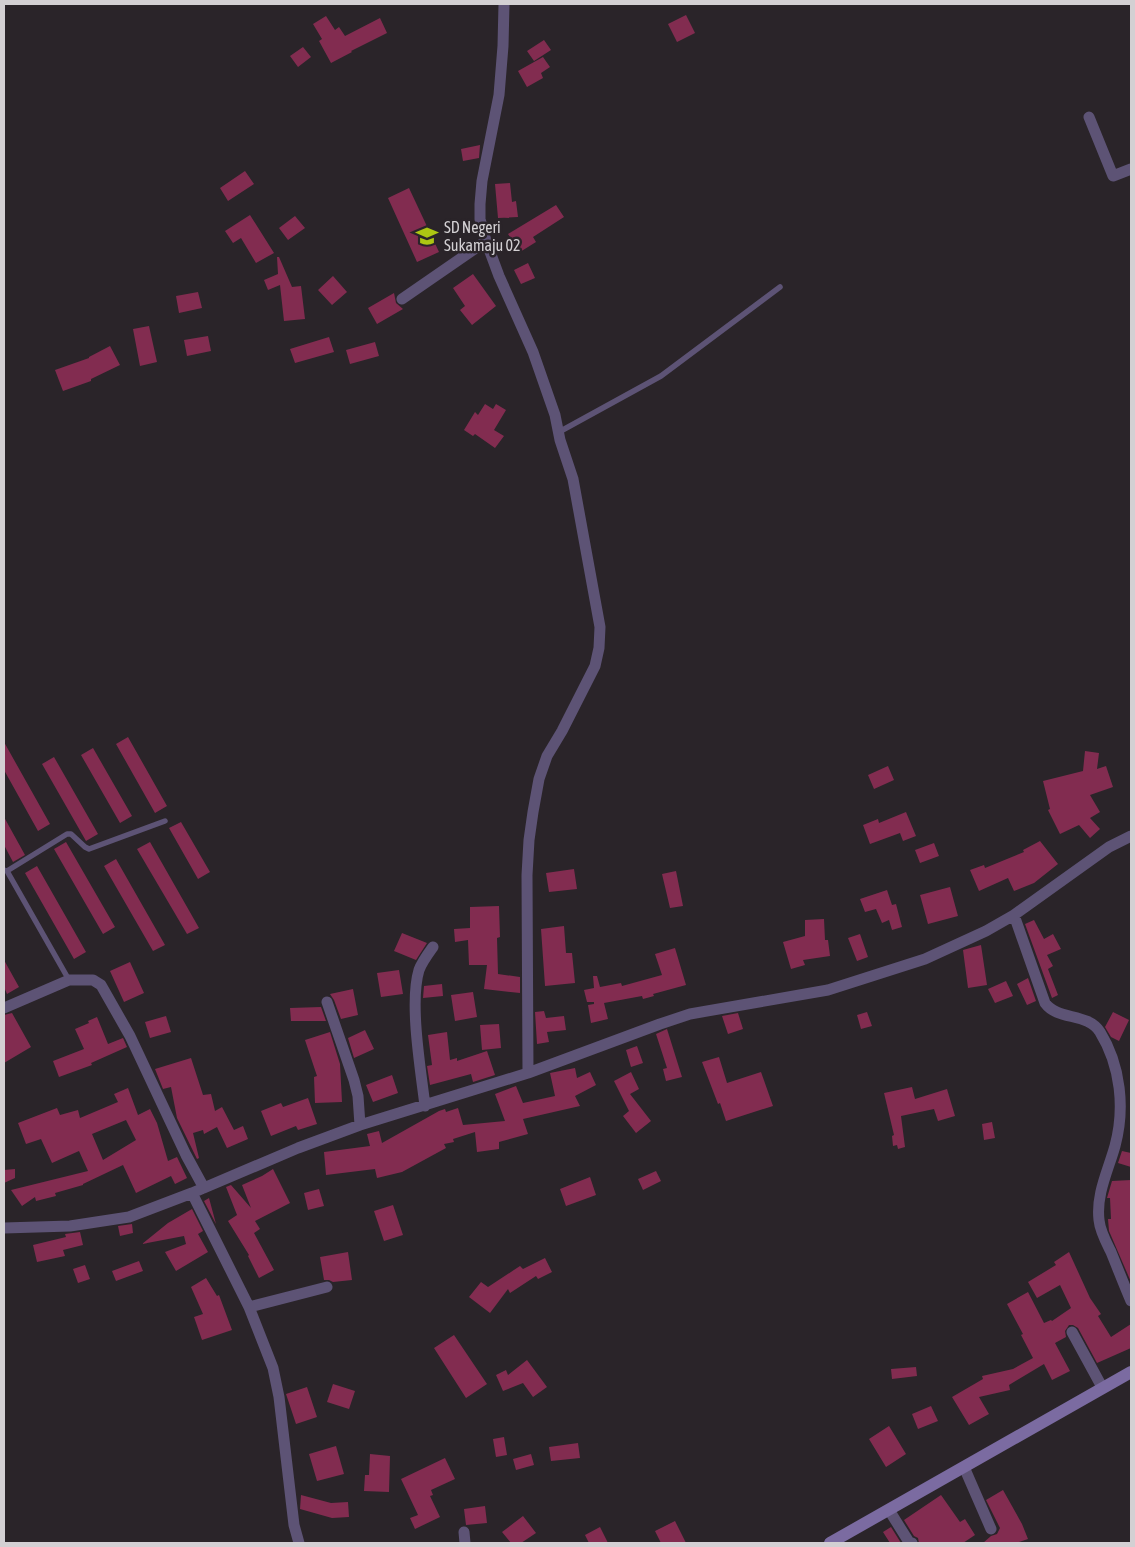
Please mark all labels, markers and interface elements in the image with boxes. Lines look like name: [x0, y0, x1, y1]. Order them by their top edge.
place label: SD Negeri Sukamaju 02: [444, 218, 521, 255]
school or university icon: SD Negeri Sukamaju 02: [414, 223, 440, 249]

